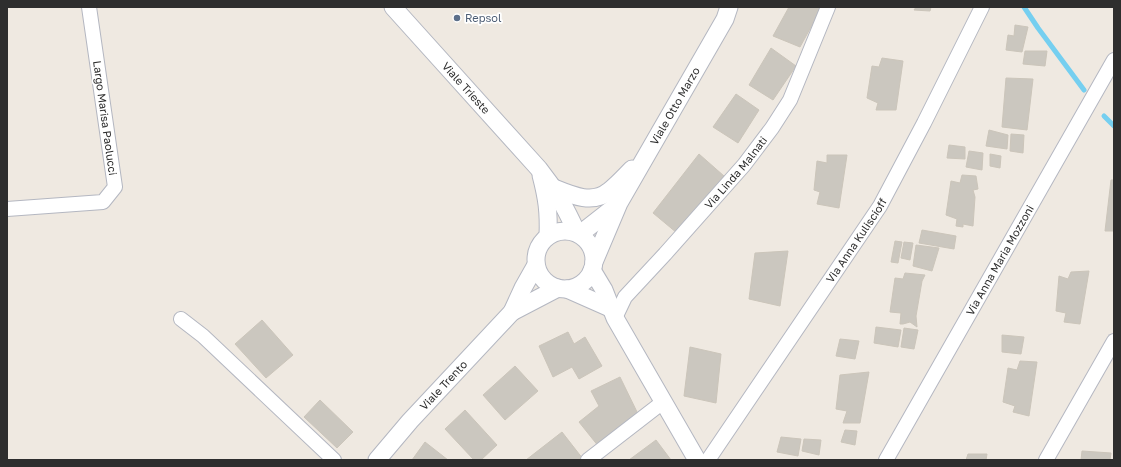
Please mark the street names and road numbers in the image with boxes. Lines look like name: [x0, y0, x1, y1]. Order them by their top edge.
street label: Viale Trieste: [440, 59, 493, 116]
street label: Largo Marisa Paolucci: [91, 60, 120, 176]
street label: Viale Otto Marzo: [647, 64, 702, 147]
street label: Via Linda Malnati: [701, 133, 769, 211]
street label: Via Anna Kuliscioff: [823, 196, 889, 285]
street label: Via Anna Maria Mozzoni: [963, 202, 1036, 317]
street label: Viale Trento: [417, 357, 470, 412]

